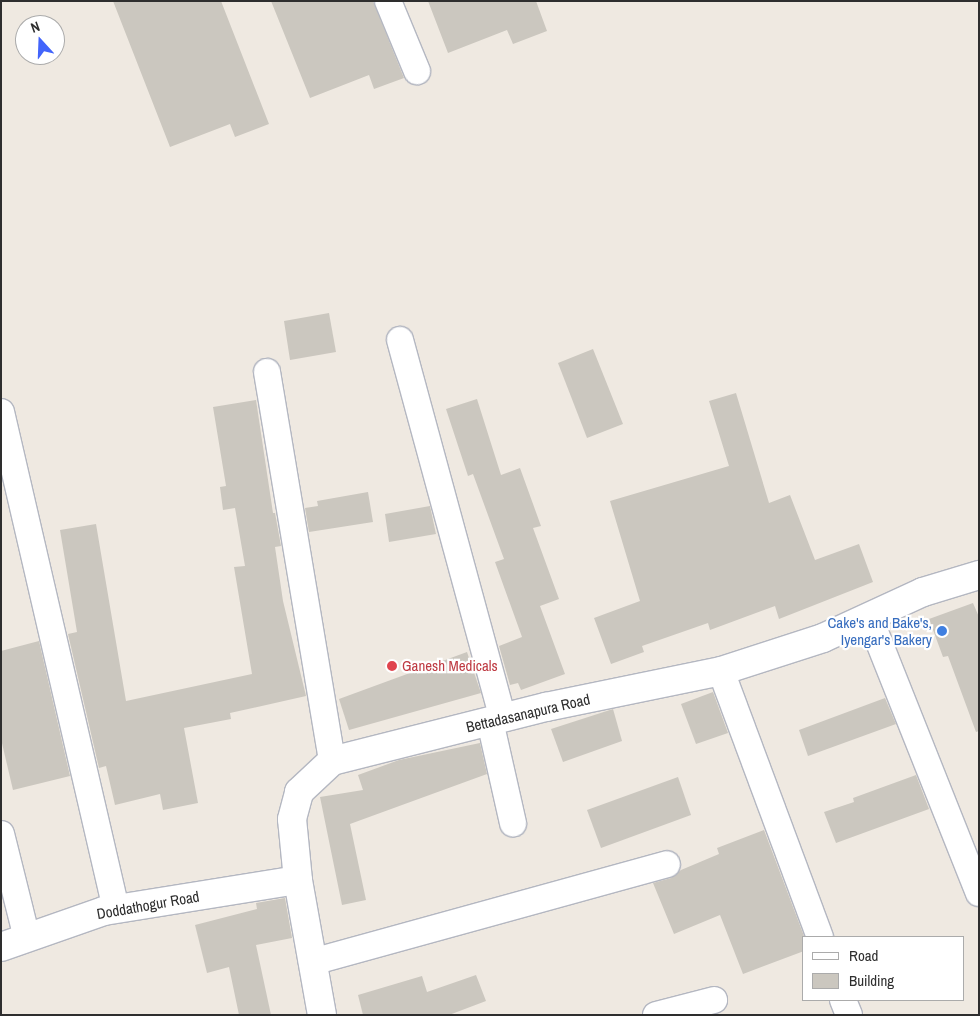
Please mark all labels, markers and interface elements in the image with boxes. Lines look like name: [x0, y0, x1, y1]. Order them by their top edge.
north arrow: [15, 15, 65, 65]
text: N: [28, 17, 42, 37]
place label: Cake's and Bake's, Iyengar's Bakery: [827, 613, 932, 648]
marker: Cake's and Bake's, Iyengar's Bakery: [936, 625, 948, 637]
place label: Ganesh Medicals: [402, 657, 498, 675]
marker: Ganesh Medicals: [386, 660, 398, 672]
street label: Bettadasanapura Road: [464, 690, 592, 736]
street label: Doddathogur Road: [95, 887, 201, 923]
legend: [802, 936, 965, 1001]
text: Road: [849, 945, 878, 966]
text: Building: [849, 970, 894, 991]

